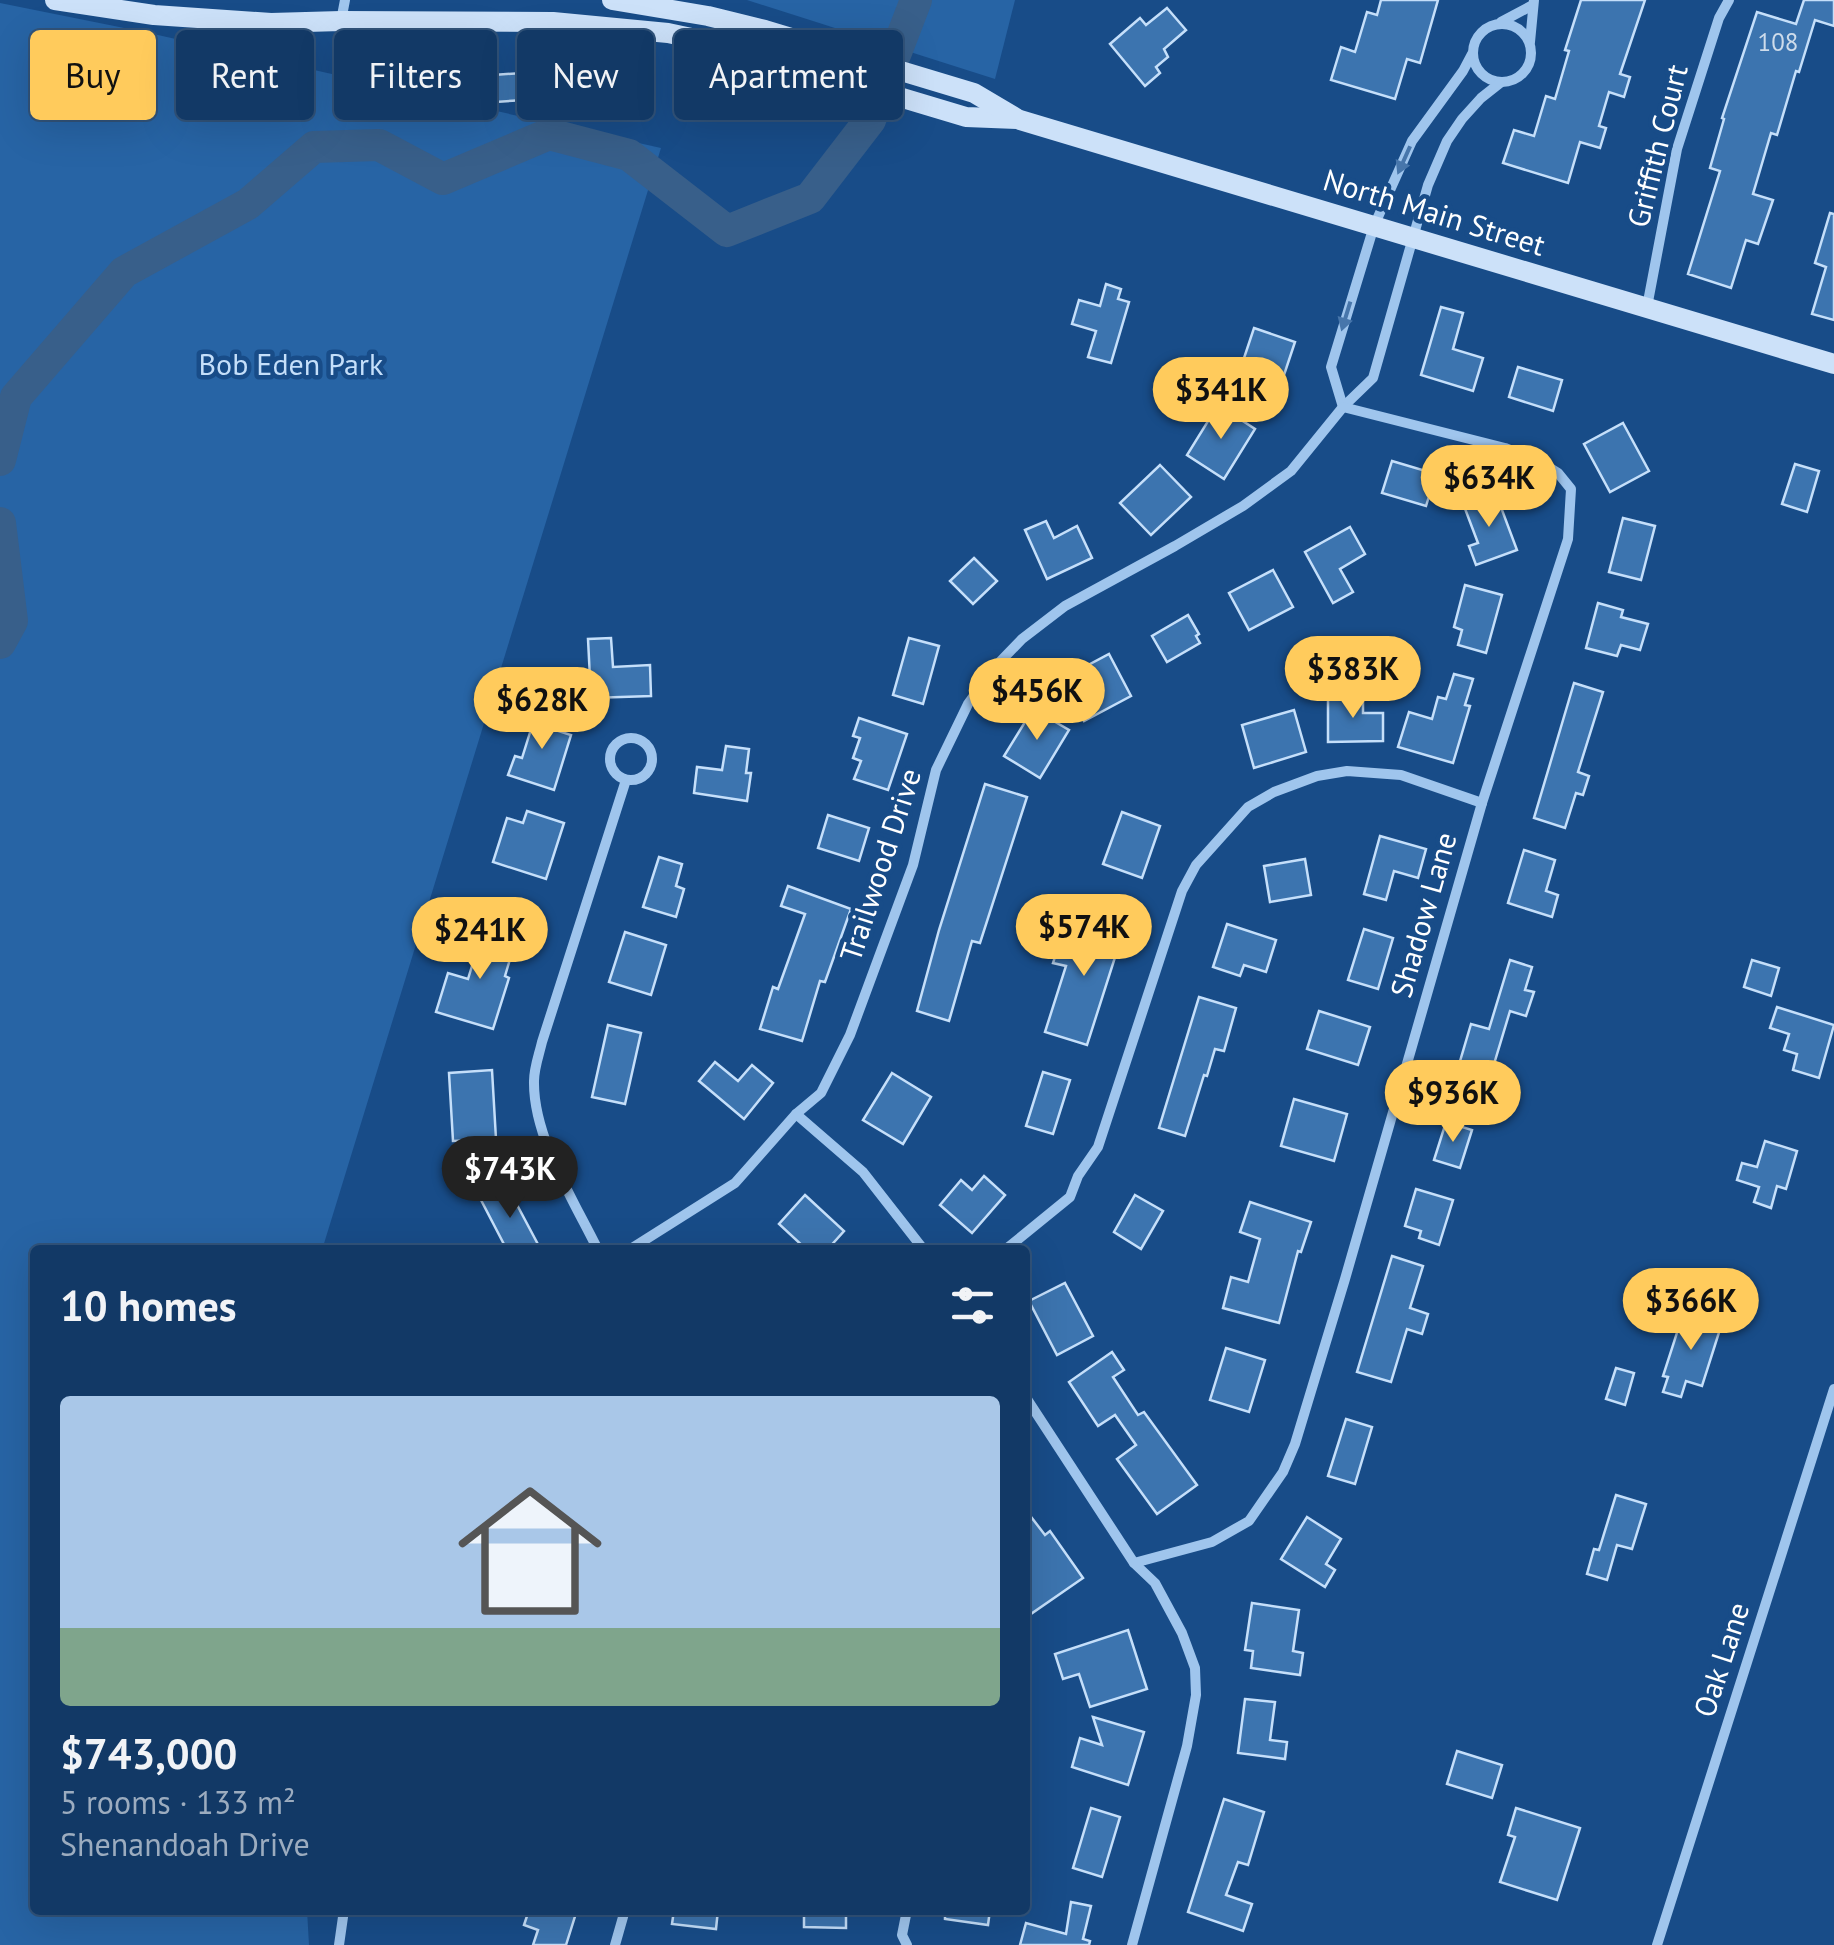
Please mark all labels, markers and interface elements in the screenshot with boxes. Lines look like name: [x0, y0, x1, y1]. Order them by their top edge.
house number: 108: [1758, 26, 1798, 58]
chip: Buy: [30, 30, 156, 120]
chip: Rent: [176, 30, 314, 120]
chip: Filters: [334, 30, 497, 120]
chip: New: [517, 30, 654, 120]
chip: Apartment: [674, 30, 903, 120]
street label: Griffith Court: [1617, 60, 1696, 231]
one-way arrow: [1395, 146, 1412, 175]
street label: North Main Street: [1319, 159, 1550, 264]
one-way arrow: [1338, 302, 1353, 332]
park label: Bob Eden Park: [199, 344, 384, 383]
pin: $341K: [1151, 357, 1291, 442]
text: $341K: [1175, 368, 1267, 410]
pin: $634K: [1419, 445, 1559, 530]
text: $634K: [1443, 456, 1535, 498]
pin: $383K: [1283, 636, 1423, 721]
text: $383K: [1307, 647, 1399, 689]
pin: $456K: [967, 658, 1107, 743]
pin: $628K: [472, 667, 612, 752]
text: $456K: [991, 669, 1083, 711]
text: $628K: [496, 678, 588, 720]
street label: Trailwood Drive: [830, 763, 929, 966]
street label: Shadow Lane: [1380, 828, 1465, 1002]
pin: $574K: [1014, 894, 1154, 979]
pin: $241K: [410, 897, 550, 982]
text: $574K: [1038, 905, 1130, 947]
text: $241K: [434, 908, 526, 950]
pin: $936K: [1383, 1060, 1523, 1145]
text: $936K: [1407, 1071, 1499, 1113]
pin: $743K: [440, 1136, 580, 1221]
text: $743K: [464, 1147, 556, 1189]
pin: $366K: [1621, 1268, 1761, 1353]
text: 10 homes: [60, 1278, 237, 1333]
icon: filters: [945, 1278, 1000, 1333]
text: $366K: [1645, 1279, 1737, 1321]
icon: home: [440, 1461, 620, 1641]
street label: Oak Lane: [1684, 1597, 1757, 1722]
text: $743,000: [60, 1726, 237, 1781]
text: 5 rooms · 133 m²: [60, 1781, 296, 1823]
text: Shenandoah Drive: [60, 1823, 310, 1865]

